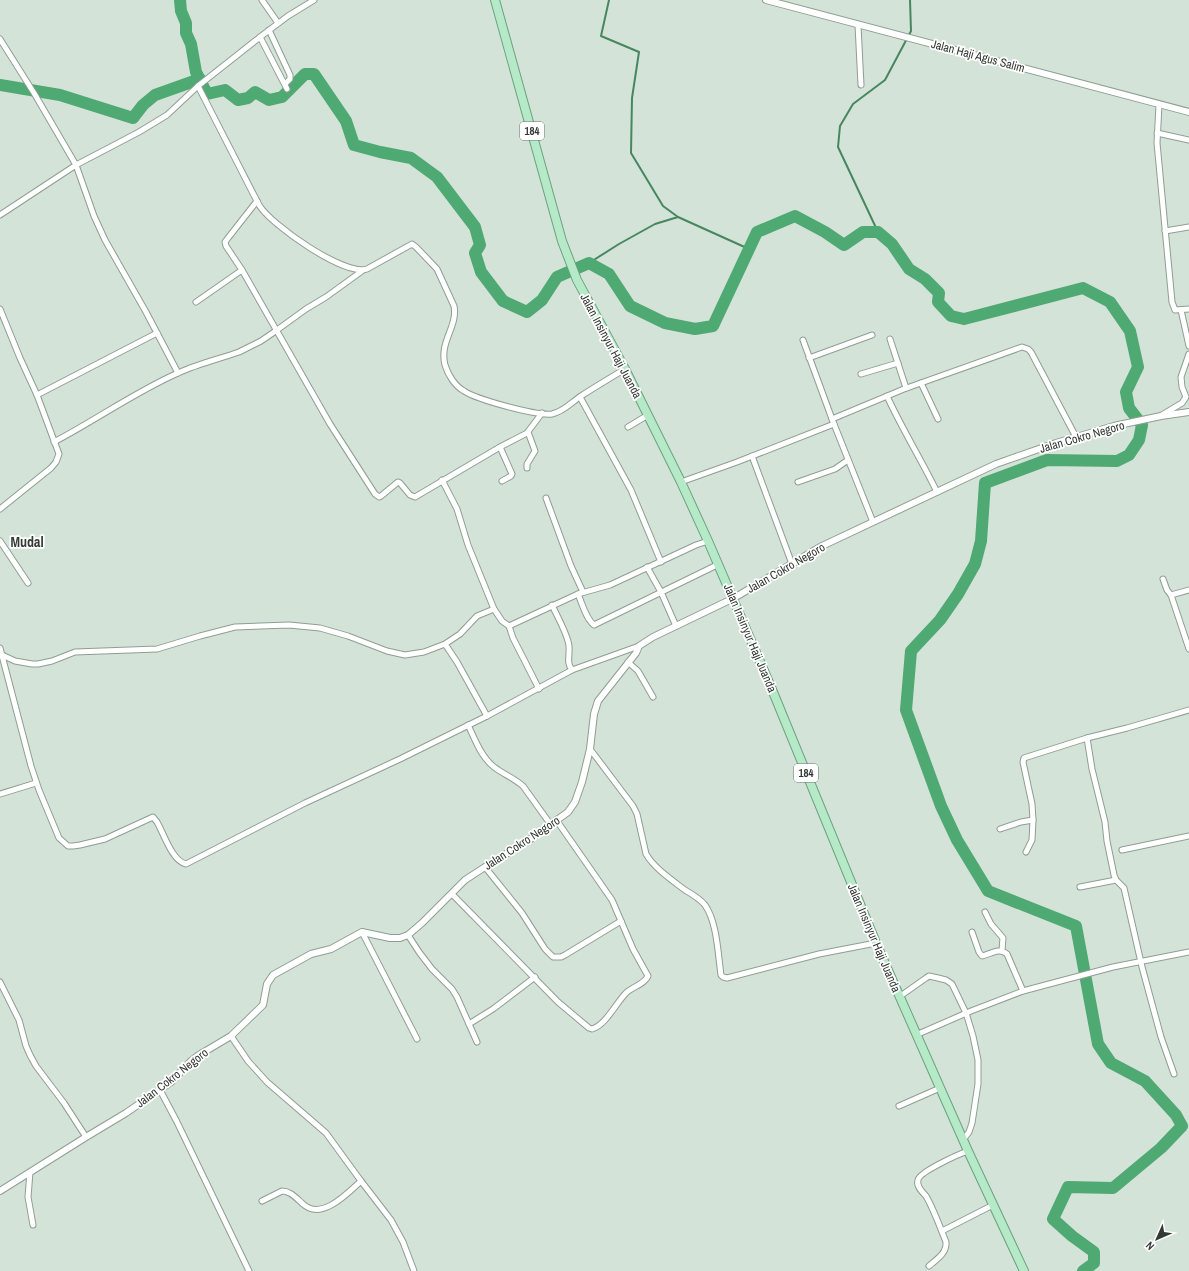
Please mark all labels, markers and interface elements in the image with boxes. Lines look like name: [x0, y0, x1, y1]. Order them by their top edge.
street label: Jalan Haji Agus Salim: [929, 36, 1027, 76]
road number: 184: [520, 122, 544, 140]
street label: Jalan Insinyur Haji Juanda: [577, 291, 646, 402]
street label: Jalan Cokro Negoro: [1038, 417, 1126, 457]
district label: Mudal: [10, 533, 44, 551]
street label: Jalan Cokro Negoro: [744, 539, 828, 597]
street label: Jalan Insinyur Haji Juanda: [720, 581, 780, 695]
road number: 184: [794, 764, 818, 782]
street label: Jalan Cokro Negoro: [481, 812, 563, 874]
street label: Jalan Insinyur Haji Juanda: [844, 881, 904, 995]
street label: Jalan Cokro Negoro: [133, 1045, 211, 1111]
north arrow: [1137, 1219, 1177, 1259]
text: N: [1143, 1239, 1157, 1253]

